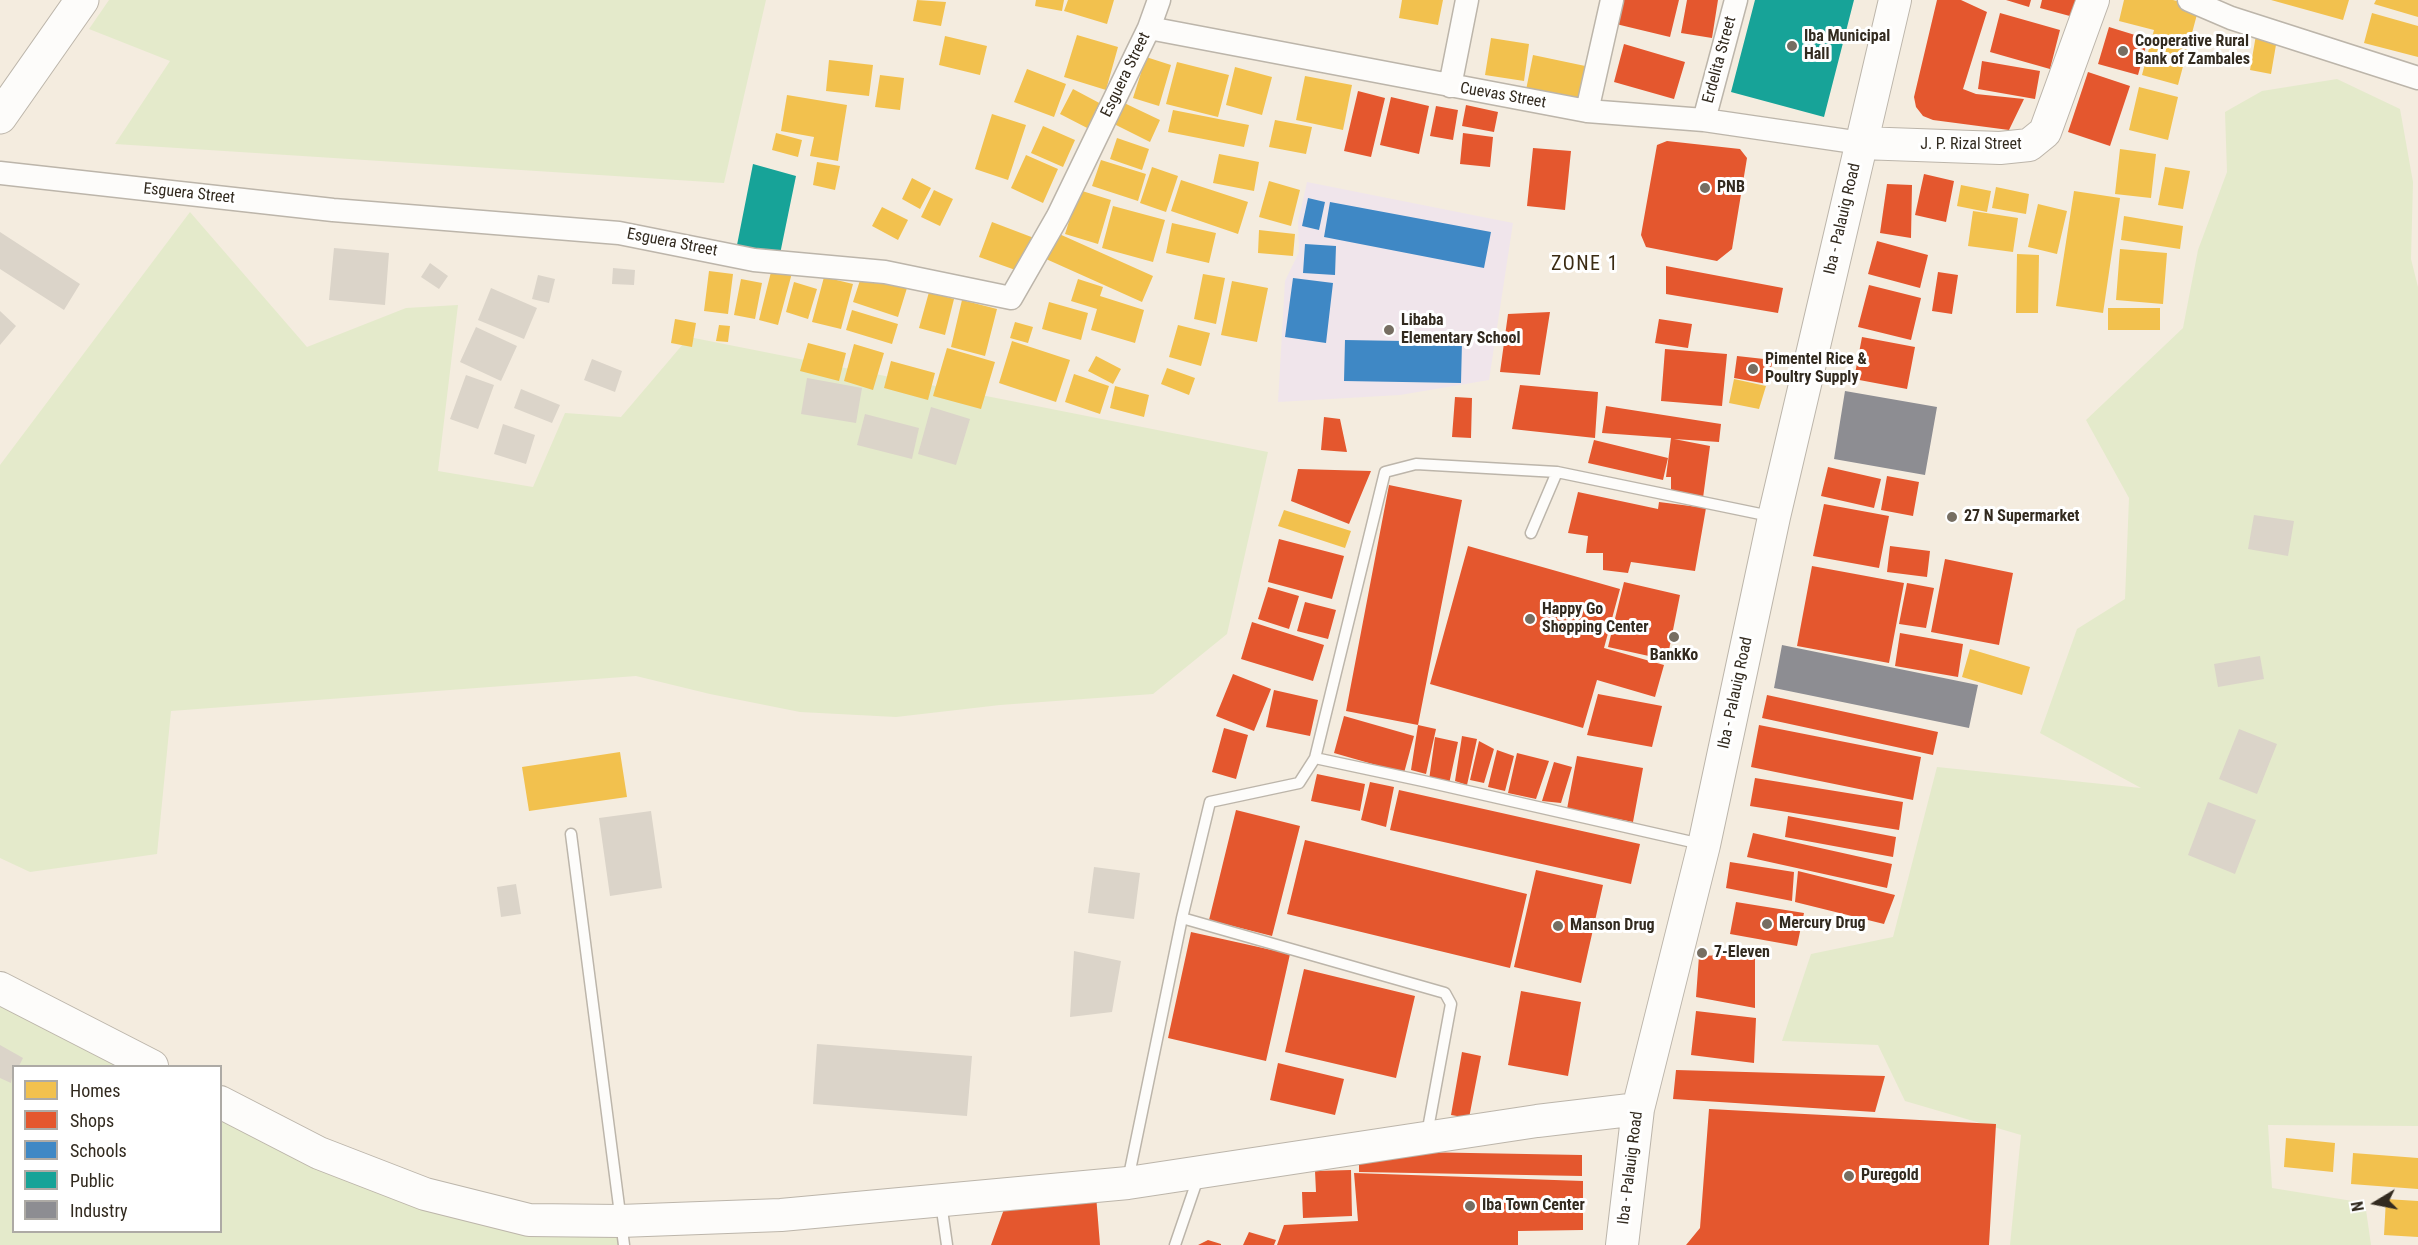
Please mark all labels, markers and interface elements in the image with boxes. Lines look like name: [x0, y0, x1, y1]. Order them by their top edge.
street label: Erdelita Street: [1699, 15, 1741, 105]
place label: Iba Municipal Hall: [1804, 27, 1890, 65]
street label: Esguera Street: [1097, 30, 1155, 120]
place label: Cooperative Rural Bank of Zambales: [2135, 32, 2250, 70]
marker: Iba Municipal Hall: [1785, 39, 1799, 53]
marker: Cooperative Rural Bank of Zambales: [2116, 44, 2130, 58]
street label: Cuevas Street: [1458, 79, 1548, 113]
street label: J. P. Rizal Street: [1920, 135, 2022, 155]
street label: Iba - Palauig Road: [1821, 161, 1865, 277]
place label: PNB: [1717, 178, 1745, 198]
street label: Esguera Street: [142, 180, 236, 208]
marker: PNB: [1698, 181, 1712, 195]
street label: Esguera Street: [625, 225, 719, 261]
district label: ZONE 1: [1551, 253, 1619, 277]
place label: Libaba Elementary School: [1401, 311, 1520, 349]
marker: Libaba Elementary School: [1382, 323, 1396, 337]
place label: Pimentel Rice & Poultry Supply: [1765, 350, 1867, 388]
marker: Pimentel Rice & Poultry Supply: [1746, 362, 1760, 376]
place label: 27 N Supermarket: [1964, 507, 2079, 527]
marker: 27 N Supermarket: [1945, 510, 1959, 524]
place label: Happy Go Shopping Center: [1542, 600, 1648, 638]
marker: Happy Go Shopping Center: [1523, 612, 1537, 626]
marker: BankKo: [1667, 630, 1681, 644]
street label: Iba - Palauig Road: [1715, 635, 1757, 751]
place label: BankKo: [1650, 646, 1698, 666]
place label: Mercury Drug: [1779, 914, 1866, 934]
place label: Manson Drug: [1570, 916, 1655, 936]
marker: Mercury Drug: [1760, 917, 1774, 931]
marker: Manson Drug: [1551, 919, 1565, 933]
place label: 7-Eleven: [1714, 943, 1770, 963]
marker: 7-Eleven: [1695, 946, 1709, 960]
legend: [12, 1065, 222, 1233]
text: Homes: [70, 1080, 120, 1101]
text: Shops: [70, 1110, 114, 1131]
street label: Iba - Palauig Road: [1615, 1110, 1647, 1226]
text: Schools: [70, 1140, 127, 1161]
place label: Puregold: [1861, 1166, 1919, 1186]
marker: Puregold: [1842, 1169, 1856, 1183]
text: Public: [70, 1170, 114, 1191]
north arrow: [2346, 1173, 2406, 1233]
place label: Iba Town Center: [1482, 1196, 1585, 1216]
marker: Iba Town Center: [1463, 1199, 1477, 1213]
text: Industry: [70, 1200, 128, 1221]
text: N: [2348, 1200, 2368, 1213]

